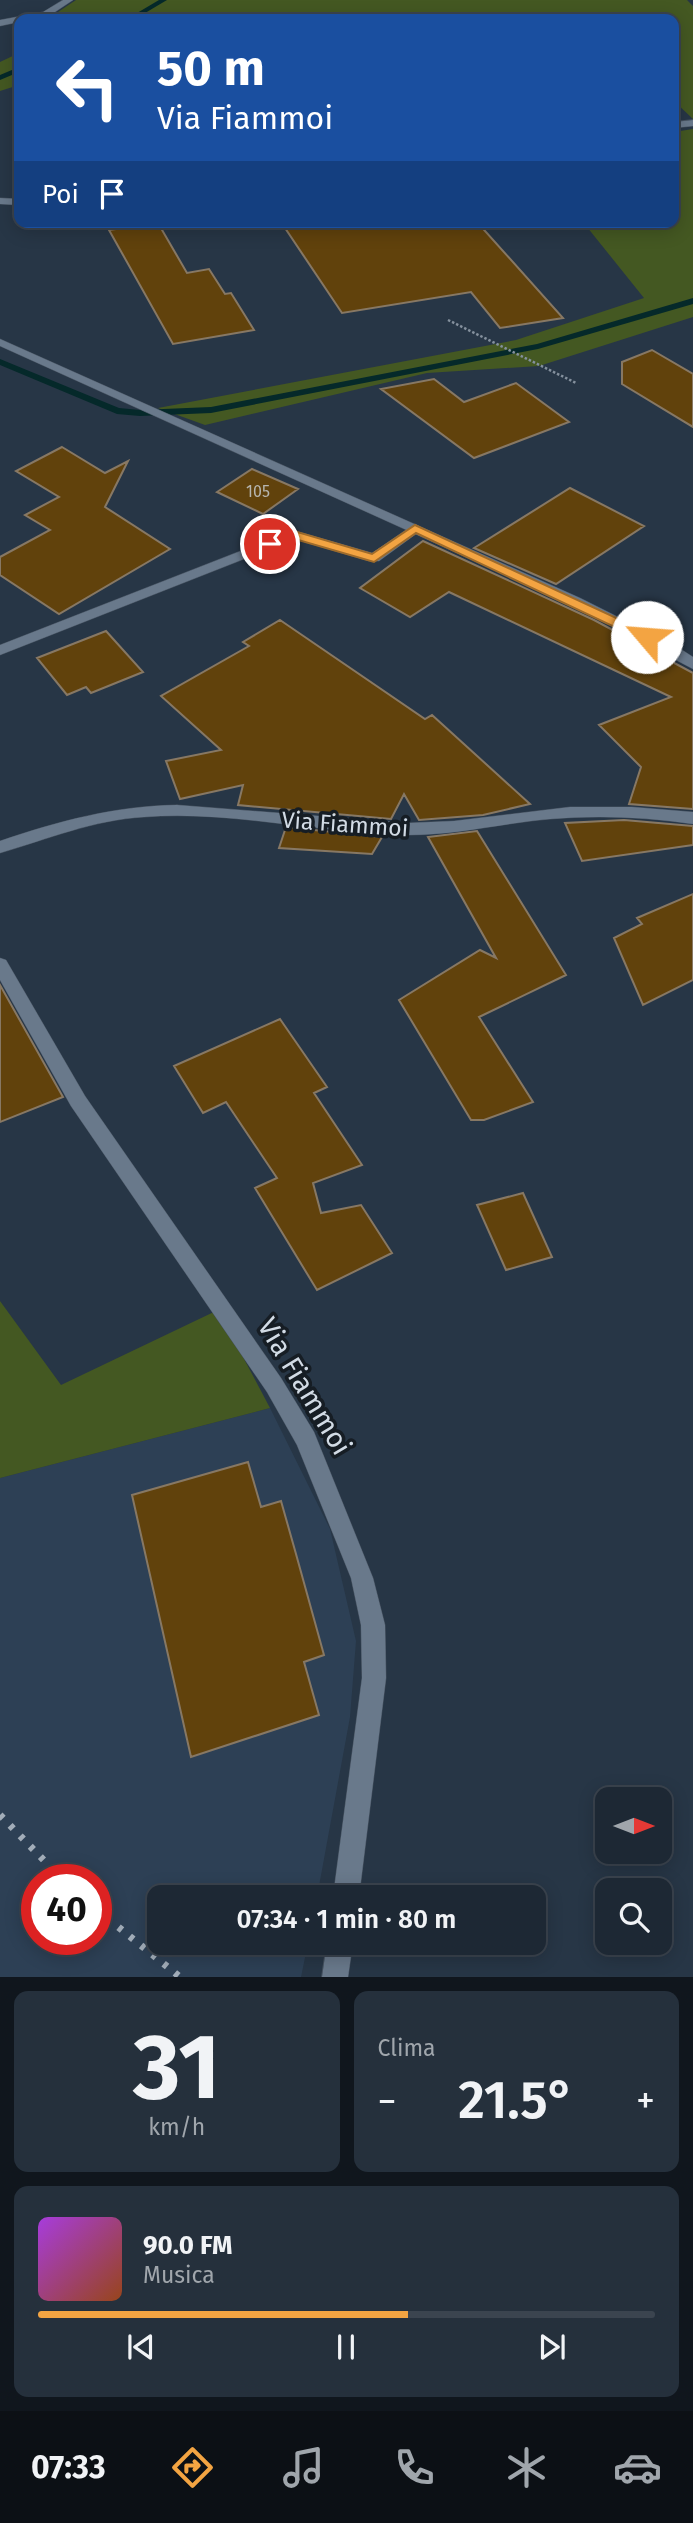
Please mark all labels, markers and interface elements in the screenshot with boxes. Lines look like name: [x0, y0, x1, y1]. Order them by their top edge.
text: 50 m: [157, 39, 265, 98]
icon: left: [42, 42, 133, 133]
text: Via Fiammoi: [157, 99, 333, 137]
icon: arrive: [93, 175, 131, 213]
text: Poi: [42, 179, 79, 210]
house number: 105: [246, 482, 270, 501]
pin: [240, 514, 300, 574]
icon: arrive: [251, 525, 289, 563]
position arrow: [610, 600, 684, 674]
street label: Via Fiammoi: [281, 806, 409, 842]
street label: Via Fiammoi: [251, 1312, 358, 1461]
north arrow: [595, 1787, 672, 1864]
map controls: [595, 1787, 672, 1955]
speed limit sign: 40: [21, 1864, 112, 1955]
button: search: [595, 1878, 672, 1955]
text: 07:34 · 1 min · 80 m: [237, 1904, 456, 1935]
text: 31: [133, 2013, 221, 2122]
text: Clima: [378, 2034, 436, 2062]
text: 21.5°: [458, 2069, 574, 2132]
text: −: [378, 2078, 397, 2124]
text: +: [636, 2078, 655, 2124]
text: km/h: [148, 2113, 205, 2141]
text: 90.0 FM: [143, 2230, 232, 2261]
text: Musica: [143, 2261, 215, 2289]
icon: previous: [122, 2328, 160, 2366]
icon: pause: [327, 2328, 365, 2366]
icon: next: [533, 2328, 571, 2366]
icon: directions: [168, 2443, 217, 2492]
icon: music: [279, 2443, 328, 2492]
icon: phone: [390, 2443, 439, 2492]
icon: climate: [502, 2443, 551, 2492]
icon: car: [613, 2443, 662, 2492]
text: 07:33: [31, 2448, 106, 2486]

